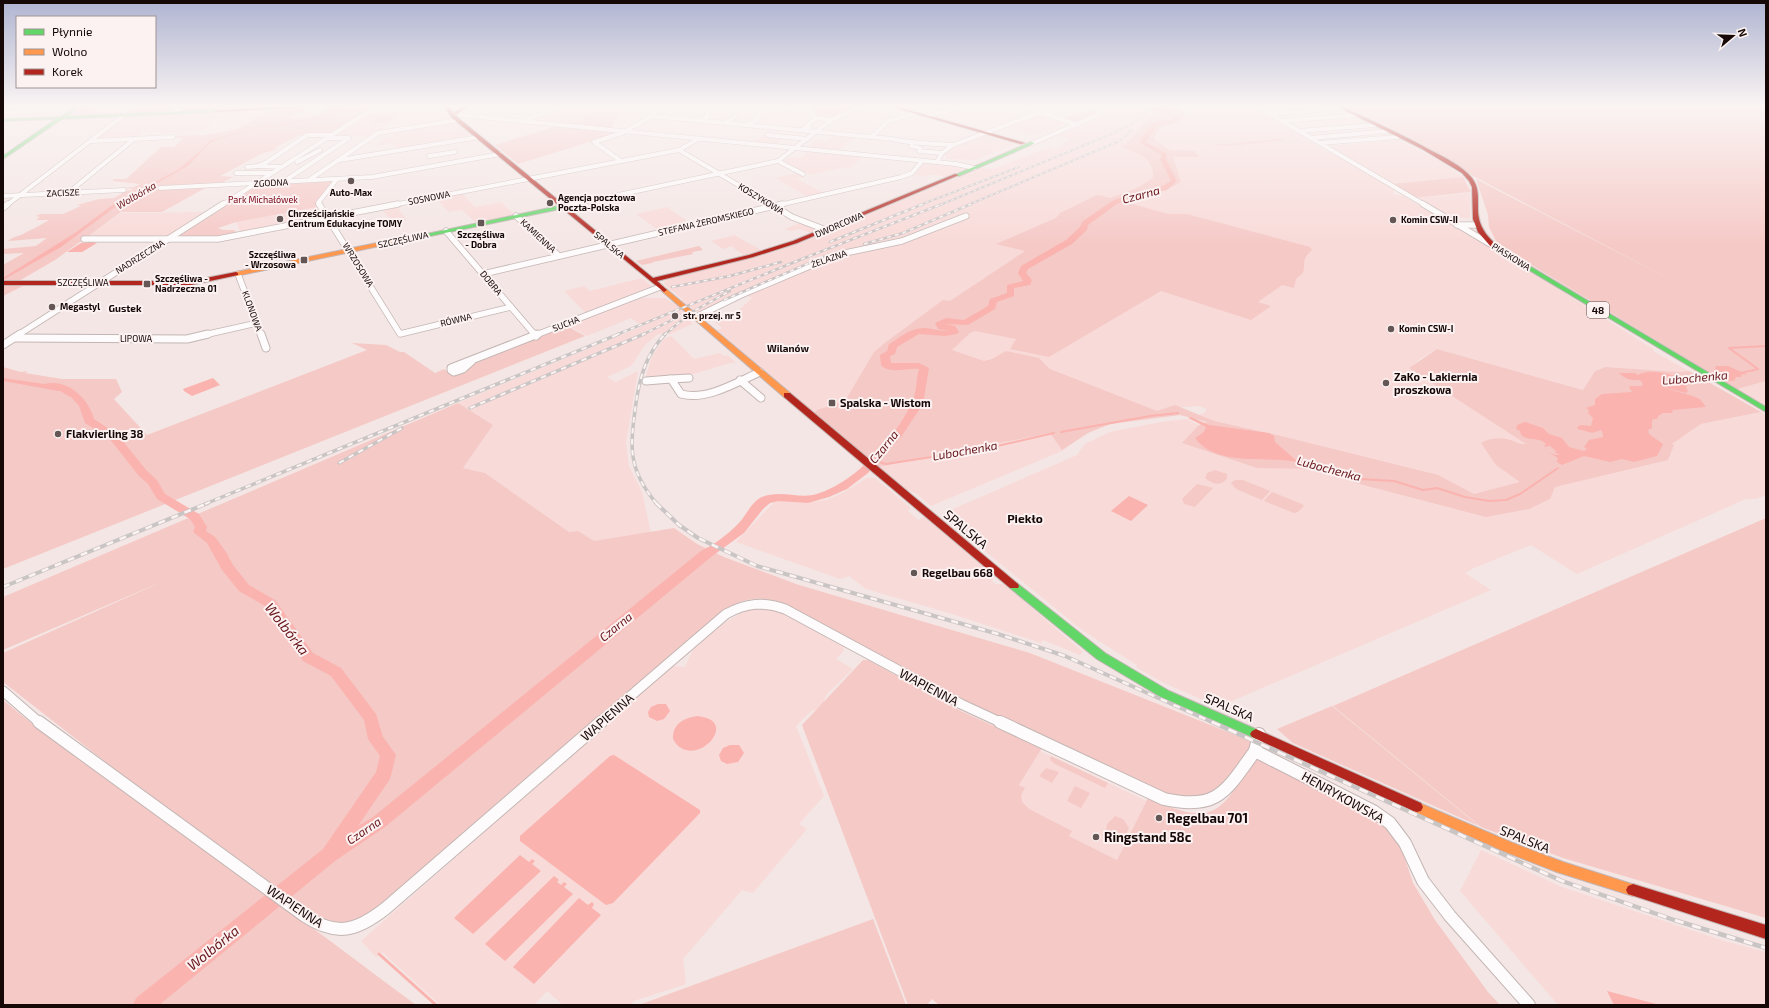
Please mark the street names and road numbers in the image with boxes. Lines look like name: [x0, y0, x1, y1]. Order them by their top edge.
street label: ZGODNA: [253, 176, 289, 189]
street label: KOSZYKOWA: [736, 181, 786, 217]
street label: ZACISZE: [46, 186, 80, 199]
street label: SOSNOWA: [407, 188, 451, 207]
street label: STEFANA ŻEROMSKIEGO: [657, 205, 755, 238]
street label: DWORCOWA: [813, 209, 865, 240]
street label: KAMIENNA: [518, 216, 559, 255]
street label: SZCZĘŚLIWA: [376, 228, 430, 250]
street label: SPALSKA: [592, 229, 627, 261]
street label: NADRZECZNA: [113, 237, 167, 276]
street label: PIASKOWA: [1490, 240, 1533, 273]
street label: WRZOSOWA: [340, 241, 377, 289]
street label: ŻELAZNA: [809, 247, 849, 270]
street label: DOBRA: [478, 268, 505, 298]
street label: SZCZĘŚLIWA: [57, 276, 109, 288]
street label: KLONOWA: [240, 289, 265, 333]
road number: 48: [1587, 302, 1609, 318]
street label: RÓWNA: [439, 309, 473, 329]
street label: SUCHA: [551, 313, 581, 334]
street label: LIPOWA: [120, 333, 153, 344]
street label: SPALSKA: [941, 506, 991, 552]
street label: WAPIENNA: [897, 665, 961, 709]
street label: SPALSKA: [1202, 689, 1256, 725]
street label: WAPIENNA: [577, 690, 637, 744]
street label: HENRYKOWSKA: [1299, 768, 1387, 826]
street label: SPALSKA: [1498, 822, 1552, 856]
street label: WAPIENNA: [264, 881, 326, 931]

